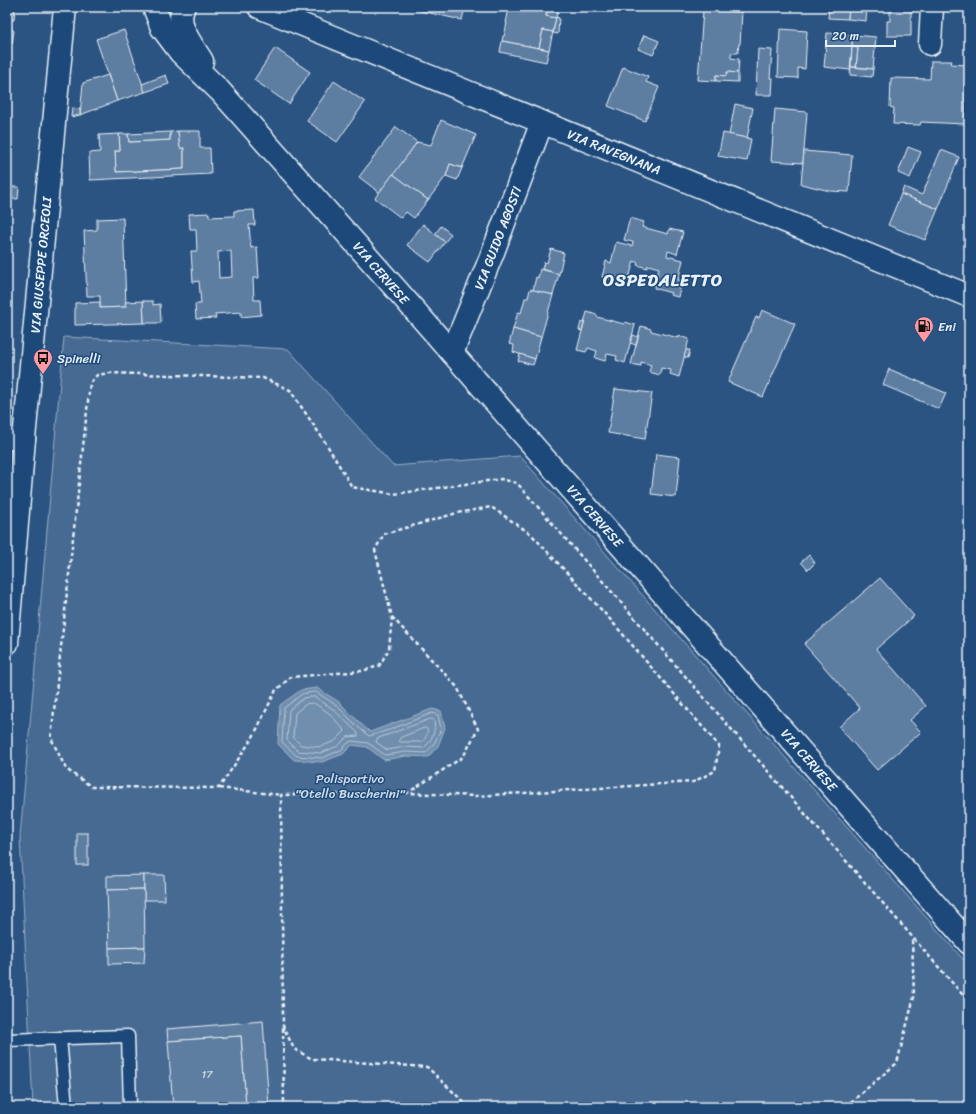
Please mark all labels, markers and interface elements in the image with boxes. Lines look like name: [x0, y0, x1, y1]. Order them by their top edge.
scale bar: [826, 22, 895, 48]
text: 20 m: [832, 25, 859, 47]
street label: VIA RAVEGNANA: [564, 123, 664, 181]
street label: VIA GUIDO AGOSTI: [468, 183, 528, 293]
street label: VIA GIUSEPPE ORCEOLI: [24, 195, 58, 334]
street label: VIA CERVESE: [347, 236, 416, 310]
district label: OSPEDALETTO: [603, 265, 723, 295]
fuel station icon: Eni: [913, 315, 935, 343]
place label: Eni: [938, 315, 956, 338]
bus stop icon: Spinelli: [32, 347, 54, 375]
place label: Spinelli: [57, 347, 101, 370]
street label: VIA CERVESE: [561, 479, 630, 553]
street label: VIA CERVESE: [775, 723, 844, 797]
park label: Polisportivo "Otello Buscherini": [295, 767, 406, 805]
house number: 17: [202, 1065, 213, 1084]

